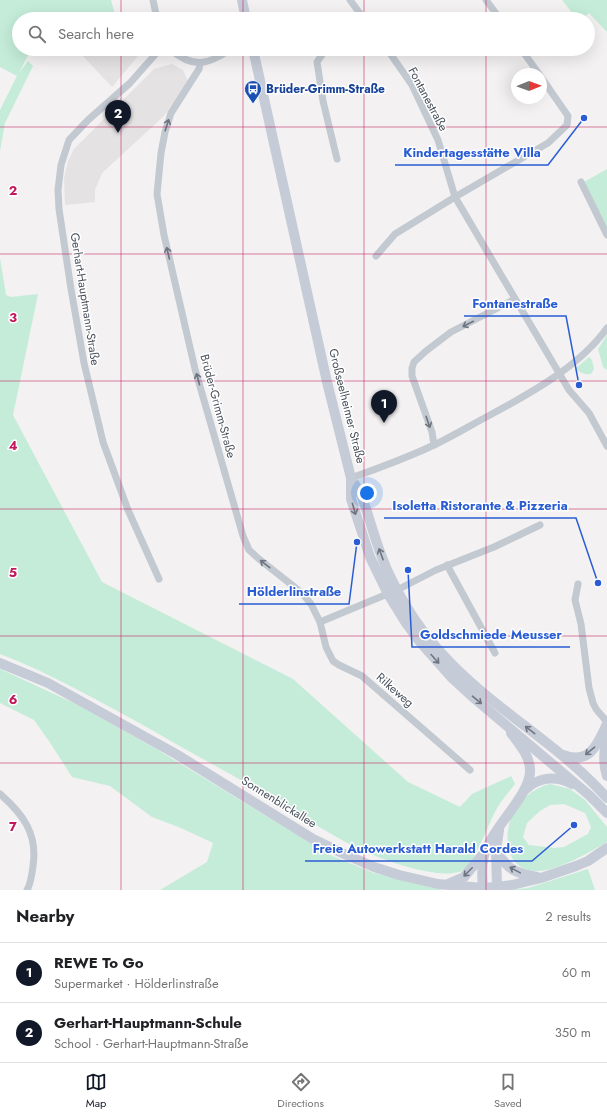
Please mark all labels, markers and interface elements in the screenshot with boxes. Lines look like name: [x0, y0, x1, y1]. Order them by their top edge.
search box: [12, 12, 595, 56]
icon: search: [26, 23, 48, 45]
text: Search here: [58, 23, 134, 45]
street label: Fontanestraße: [404, 64, 452, 134]
north arrow: [511, 68, 547, 104]
bus stop icon: Brüder-Grimm-Straße: [243, 79, 263, 104]
place label: Brüder-Grimm-Straße: [266, 80, 385, 98]
pin: 2: [105, 100, 131, 133]
one-way arrow: [164, 118, 171, 131]
callout: Kindertagesstätte Villa: [395, 140, 548, 165]
text: Kindertagesstätte Villa: [403, 143, 541, 162]
text: 2: [9, 181, 17, 200]
street label: Gerhart-Hauptmann-Straße: [66, 231, 104, 367]
one-way arrow: [164, 247, 172, 260]
callout: Fontanestraße: [464, 291, 566, 316]
text: Fontanestraße: [472, 294, 558, 313]
text: 3: [9, 308, 17, 327]
one-way arrow: [462, 320, 474, 328]
street label: Großseelheimer Straße: [324, 347, 370, 465]
street label: Brüder-Grimm-Straße: [195, 352, 241, 460]
one-way arrow: [194, 373, 202, 386]
pin: 1: [371, 390, 397, 423]
one-way arrow: [425, 415, 432, 428]
text: 4: [8, 436, 18, 455]
your location: [357, 483, 377, 503]
callout: Isoletta Ristorante & Pizzeria: [384, 493, 576, 518]
text: Isoletta Ristorante & Pizzeria: [392, 496, 568, 515]
one-way arrow: [351, 503, 358, 516]
one-way arrow: [377, 549, 385, 561]
one-way arrow: [260, 560, 271, 569]
text: 5: [9, 563, 17, 582]
callout: Hölderlinstraße: [239, 579, 349, 604]
text: Hölderlinstraße: [247, 582, 342, 601]
callout: Goldschmiede Meusser: [412, 622, 570, 647]
text: Goldschmiede Meusser: [420, 625, 563, 644]
one-way arrow: [430, 654, 440, 664]
street label: Rilkeweg: [372, 669, 418, 711]
text: 6: [9, 690, 18, 709]
one-way arrow: [472, 696, 482, 705]
one-way arrow: [525, 726, 536, 735]
one-way arrow: [585, 747, 596, 756]
street label: Sonnenblickallee: [238, 772, 320, 832]
text: 7: [9, 817, 17, 836]
callout: Freie Autowerkstatt Harald Cordes: [305, 836, 532, 861]
text: Freie Autowerkstatt Harald Cordes: [313, 839, 523, 858]
one-way arrow: [509, 866, 521, 873]
one-way arrow: [463, 867, 472, 877]
text: Nearby: [16, 904, 74, 928]
text: 2 results: [545, 907, 591, 926]
text: REWE To Go: [54, 952, 144, 974]
text: 1: [26, 963, 32, 982]
text: 60 m: [562, 963, 591, 982]
text: Supermarket · Hölderlinstraße: [54, 974, 219, 993]
text: Gerhart-Hauptmann-Schule: [54, 1012, 242, 1034]
text: 2: [25, 1023, 33, 1042]
text: 350 m: [555, 1023, 591, 1042]
text: School · Gerhart-Hauptmann-Straße: [54, 1034, 248, 1053]
tab: Map: [85, 1071, 107, 1111]
tab: Directions: [277, 1071, 324, 1111]
tab: Saved: [494, 1071, 522, 1111]

